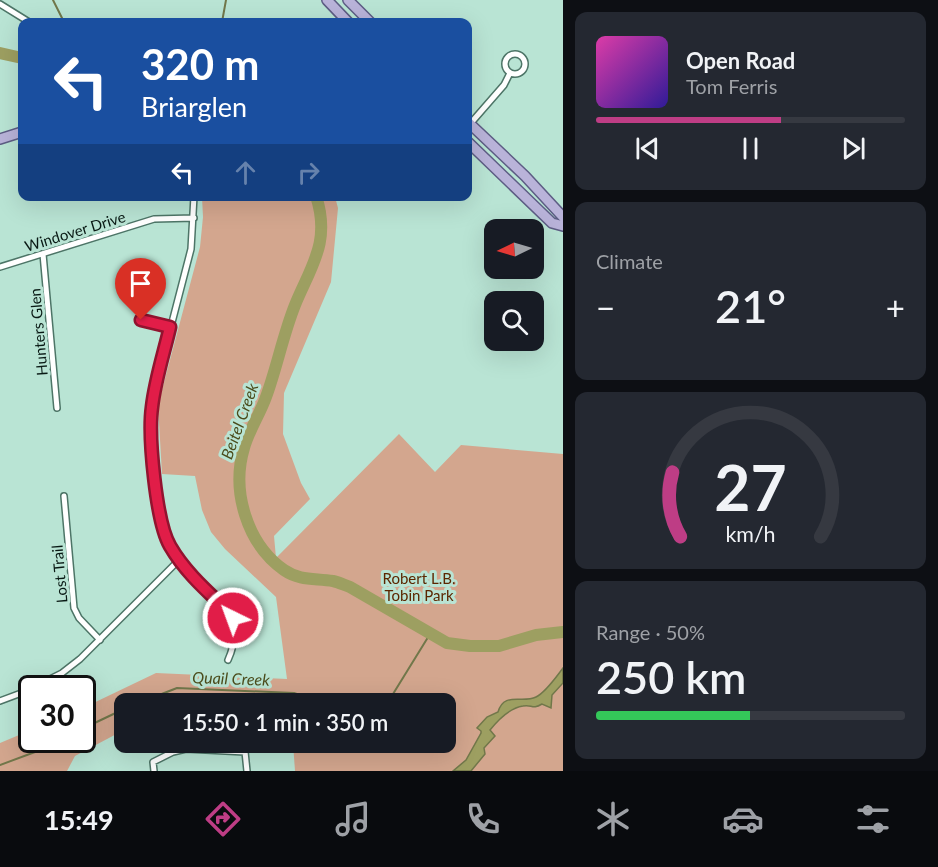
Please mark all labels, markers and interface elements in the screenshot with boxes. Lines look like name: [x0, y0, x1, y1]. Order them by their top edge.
text: 320 m: [141, 39, 259, 89]
icon: left: [42, 42, 120, 120]
text: Open Road: [686, 47, 795, 74]
text: Tom Ferris: [686, 74, 777, 98]
text: Briarglen: [141, 90, 247, 123]
icon: previous: [631, 132, 664, 165]
icon: pause: [734, 132, 767, 165]
icon: next: [837, 132, 870, 165]
icon: left: [166, 156, 199, 189]
icon: ahead: [229, 156, 262, 189]
icon: right: [292, 156, 325, 189]
street label: Windover Drive: [22, 207, 128, 255]
north arrow: [484, 219, 544, 279]
map controls: [484, 219, 544, 351]
text: Climate: [596, 249, 663, 273]
pin: [115, 258, 166, 320]
icon: arrive: [124, 267, 157, 300]
text: 21°: [715, 279, 786, 333]
text: −: [596, 287, 615, 327]
text: +: [886, 287, 905, 327]
street label: Hunters Glen: [25, 288, 51, 376]
button: search: [484, 291, 544, 351]
water label: Beitel Creek: [217, 380, 262, 462]
text: 27: [714, 450, 787, 525]
text: km/h: [725, 522, 776, 548]
street label: Lost Trail: [48, 544, 70, 604]
park label: Robert L.B. Tobin Park: [383, 569, 455, 604]
position arrow: [201, 586, 265, 650]
text: Range · 50%: [596, 620, 705, 644]
text: 250 km: [596, 650, 746, 704]
water label: Quail Creek: [192, 667, 270, 689]
speed limit sign: 30: [18, 675, 96, 753]
text: 15:50 · 1 min · 350 m: [182, 709, 388, 736]
icon: directions: [202, 798, 244, 840]
icon: music: [332, 798, 374, 840]
icon: phone: [462, 798, 504, 840]
icon: climate: [592, 798, 634, 840]
icon: car: [722, 798, 764, 840]
icon: filters: [852, 798, 894, 840]
text: 15:49: [44, 803, 114, 836]

